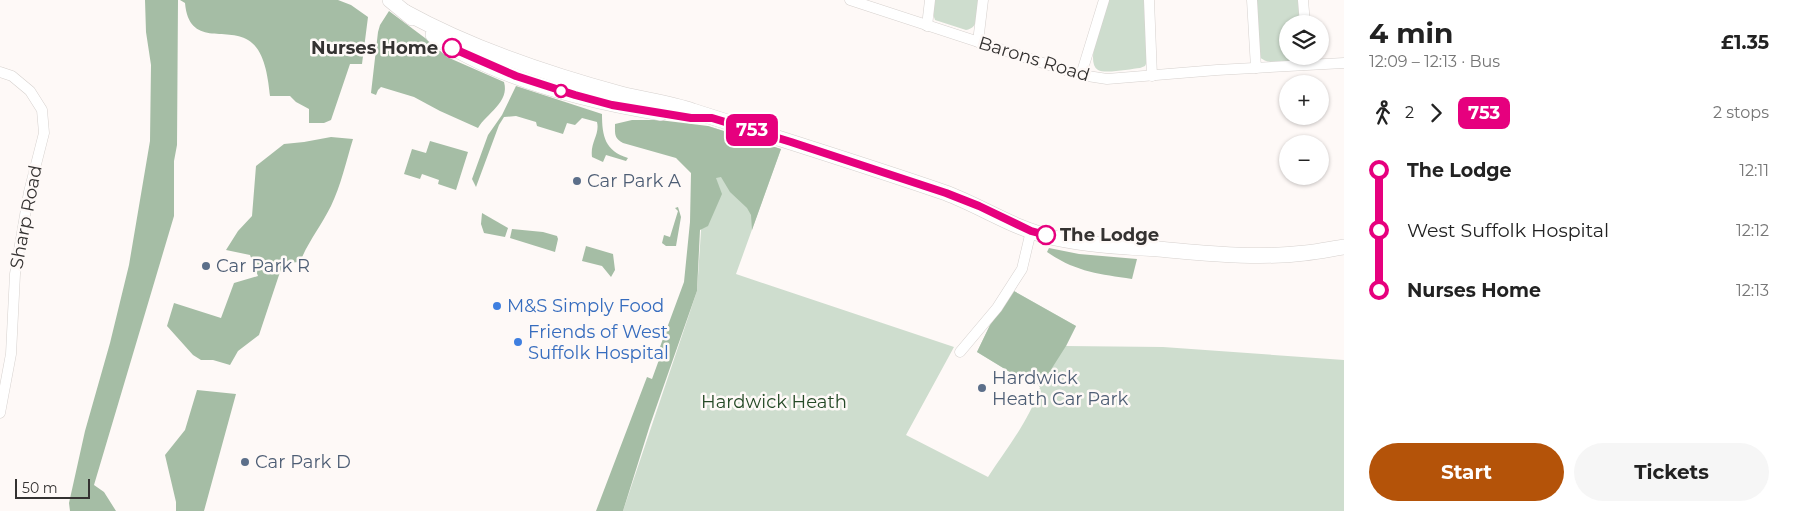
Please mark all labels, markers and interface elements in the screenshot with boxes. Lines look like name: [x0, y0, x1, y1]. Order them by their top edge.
map controls: [1279, 15, 1329, 185]
button: layers: [1279, 15, 1329, 65]
text: 4 min: [1369, 16, 1453, 50]
text: £1.35: [1721, 31, 1769, 54]
street label: Barons Road: [976, 32, 1092, 86]
place label: Nurses Home: [311, 37, 438, 59]
marker: Nurses Home: [442, 38, 462, 58]
text: 12:09 – 12:13 · Bus: [1369, 52, 1500, 71]
button: +: [1279, 75, 1329, 125]
unlabelled marker: [554, 84, 568, 98]
icon: walk: [1369, 99, 1397, 127]
icon: forward: [1422, 99, 1450, 127]
text: 753: [1468, 102, 1500, 124]
text: 2: [1405, 103, 1414, 122]
text: 2 stops: [1713, 103, 1769, 122]
line badge: 753: [723, 114, 781, 146]
text: 753: [736, 119, 768, 141]
button: −: [1279, 135, 1329, 185]
text: The Lodge: [1407, 159, 1512, 182]
text: 12:11: [1739, 161, 1769, 180]
street label: Sharp Road: [5, 163, 47, 271]
place label: Car Park A: [587, 170, 681, 192]
marker: Car Park A: [571, 175, 583, 187]
text: West Suffolk Hospital: [1407, 219, 1609, 242]
text: 12:12: [1736, 221, 1769, 240]
place label: The Lodge: [1060, 224, 1159, 246]
marker: The Lodge: [1036, 225, 1056, 245]
place label: Car Park R: [216, 255, 310, 277]
marker: Car Park R: [200, 260, 212, 272]
text: Nurses Home: [1407, 279, 1541, 302]
text: 12:13: [1736, 281, 1769, 300]
place label: M&S Simply Food: [507, 295, 664, 317]
marker: M&S Simply Food: [491, 300, 503, 312]
place label: Friends of West Suffolk Hospital: [528, 321, 669, 364]
marker: Friends of West Suffolk Hospital: [512, 336, 524, 348]
place label: Hardwick Heath Car Park: [992, 367, 1129, 410]
marker: Hardwick Heath Car Park: [976, 382, 988, 394]
park label: Hardwick Heath: [701, 391, 847, 413]
button: Start: [1369, 443, 1564, 501]
button: Tickets: [1574, 443, 1769, 501]
place label: Car Park D: [255, 451, 351, 473]
marker: Car Park D: [239, 456, 251, 468]
scale bar: [15, 476, 90, 499]
text: 50 m: [22, 479, 58, 497]

